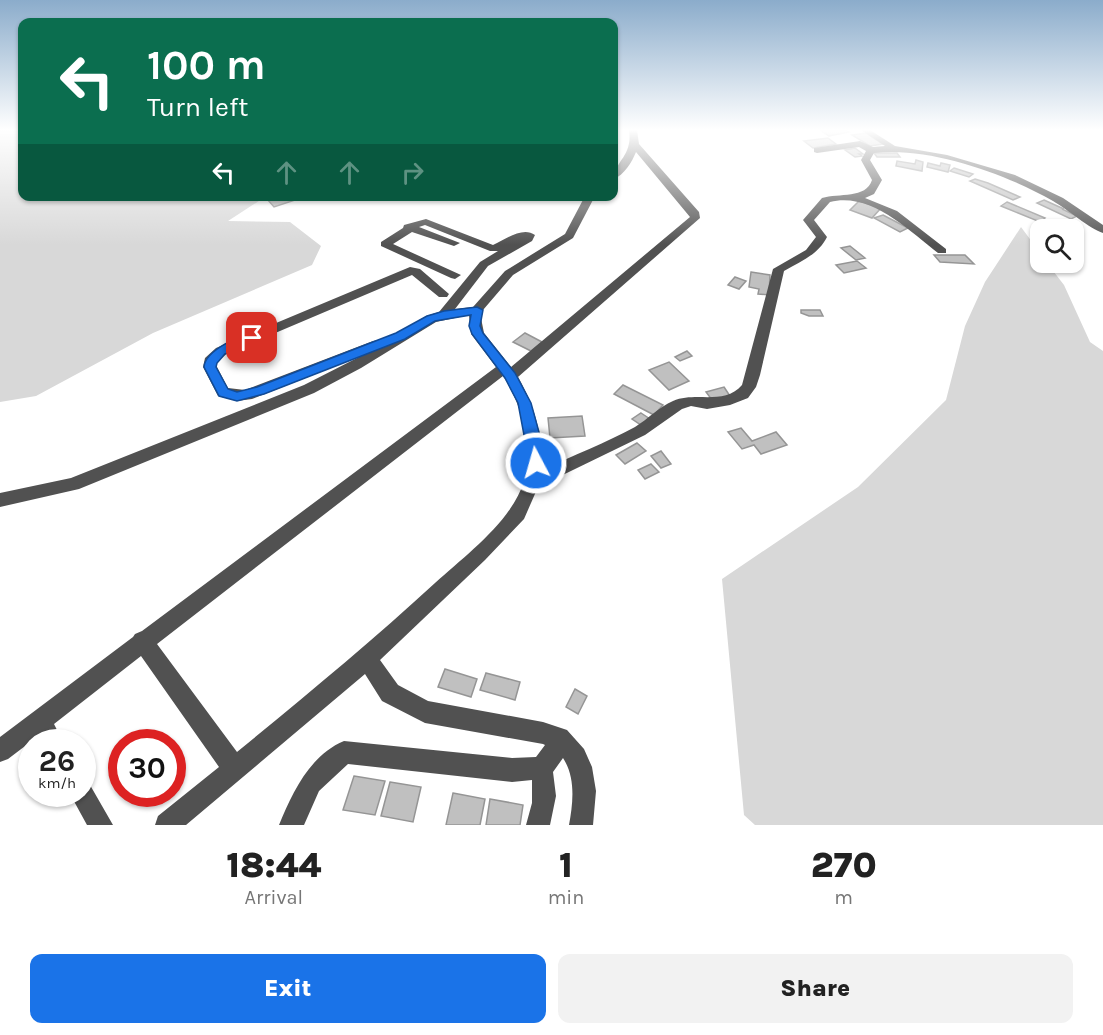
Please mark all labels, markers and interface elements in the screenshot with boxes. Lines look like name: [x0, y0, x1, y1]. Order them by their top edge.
text: 100 m: [147, 40, 266, 90]
icon: left: [48, 42, 126, 120]
text: Turn left: [147, 91, 248, 123]
icon: left: [207, 156, 240, 189]
icon: ahead: [270, 156, 303, 189]
icon: ahead: [333, 156, 366, 189]
icon: right: [396, 156, 429, 189]
map controls: [1030, 219, 1084, 273]
button: search: [1030, 219, 1084, 273]
pin: [226, 312, 277, 363]
icon: arrive: [235, 321, 268, 354]
position arrow: [504, 431, 568, 495]
speed limit sign: 30: [108, 729, 186, 807]
text: 26: [39, 743, 75, 779]
text: km/h: [38, 774, 76, 792]
text: 18:44: [226, 844, 321, 886]
text: 1: [559, 844, 573, 886]
text: 270: [811, 844, 877, 886]
text: Arrival: [245, 886, 303, 909]
text: min: [548, 886, 584, 909]
text: m: [834, 886, 853, 909]
button: Exit: [30, 954, 546, 1023]
button: Share: [558, 954, 1073, 1023]

